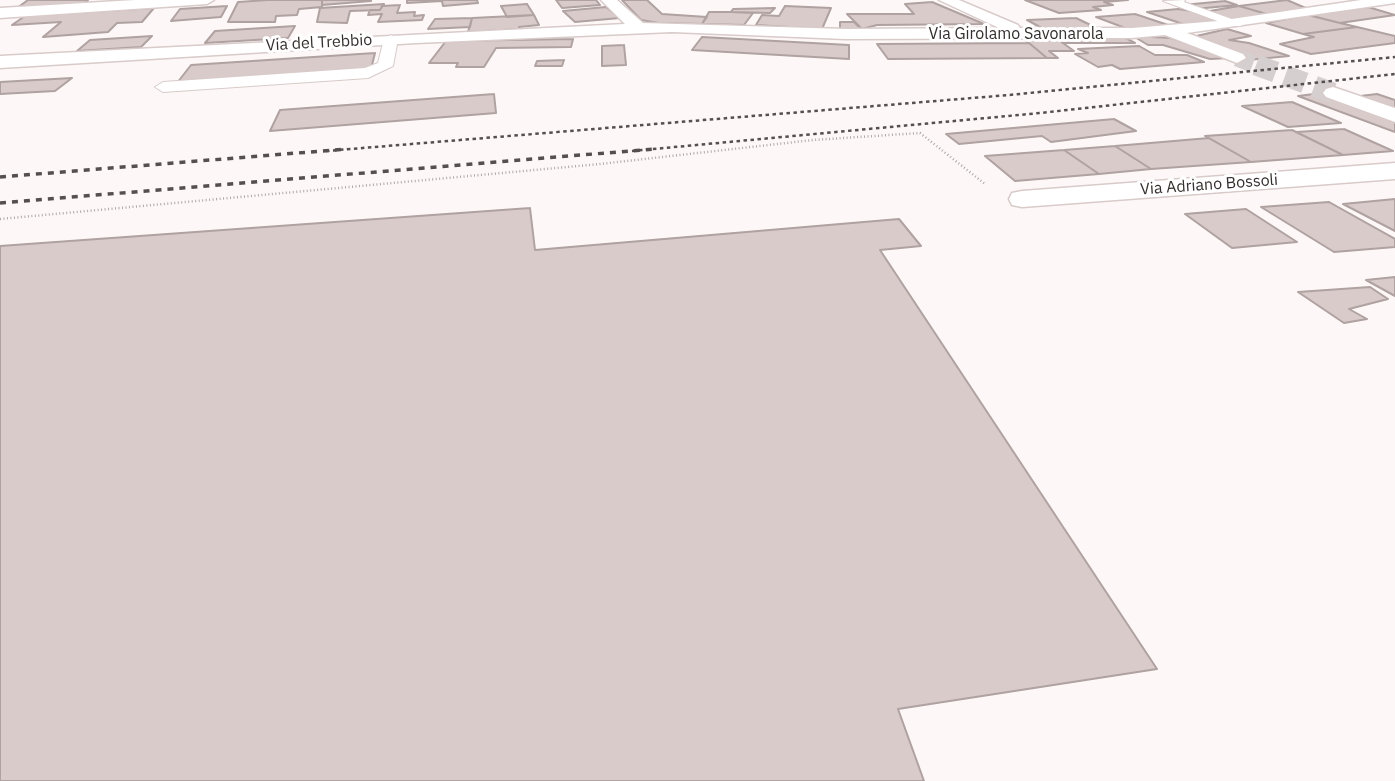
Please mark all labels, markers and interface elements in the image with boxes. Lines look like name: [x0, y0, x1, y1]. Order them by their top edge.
street label: Via Girolamo Savonarola: [928, 24, 1104, 44]
street label: Via del Trebbio: [265, 31, 373, 55]
street label: Via Adriano Bossoli: [1139, 171, 1279, 199]

